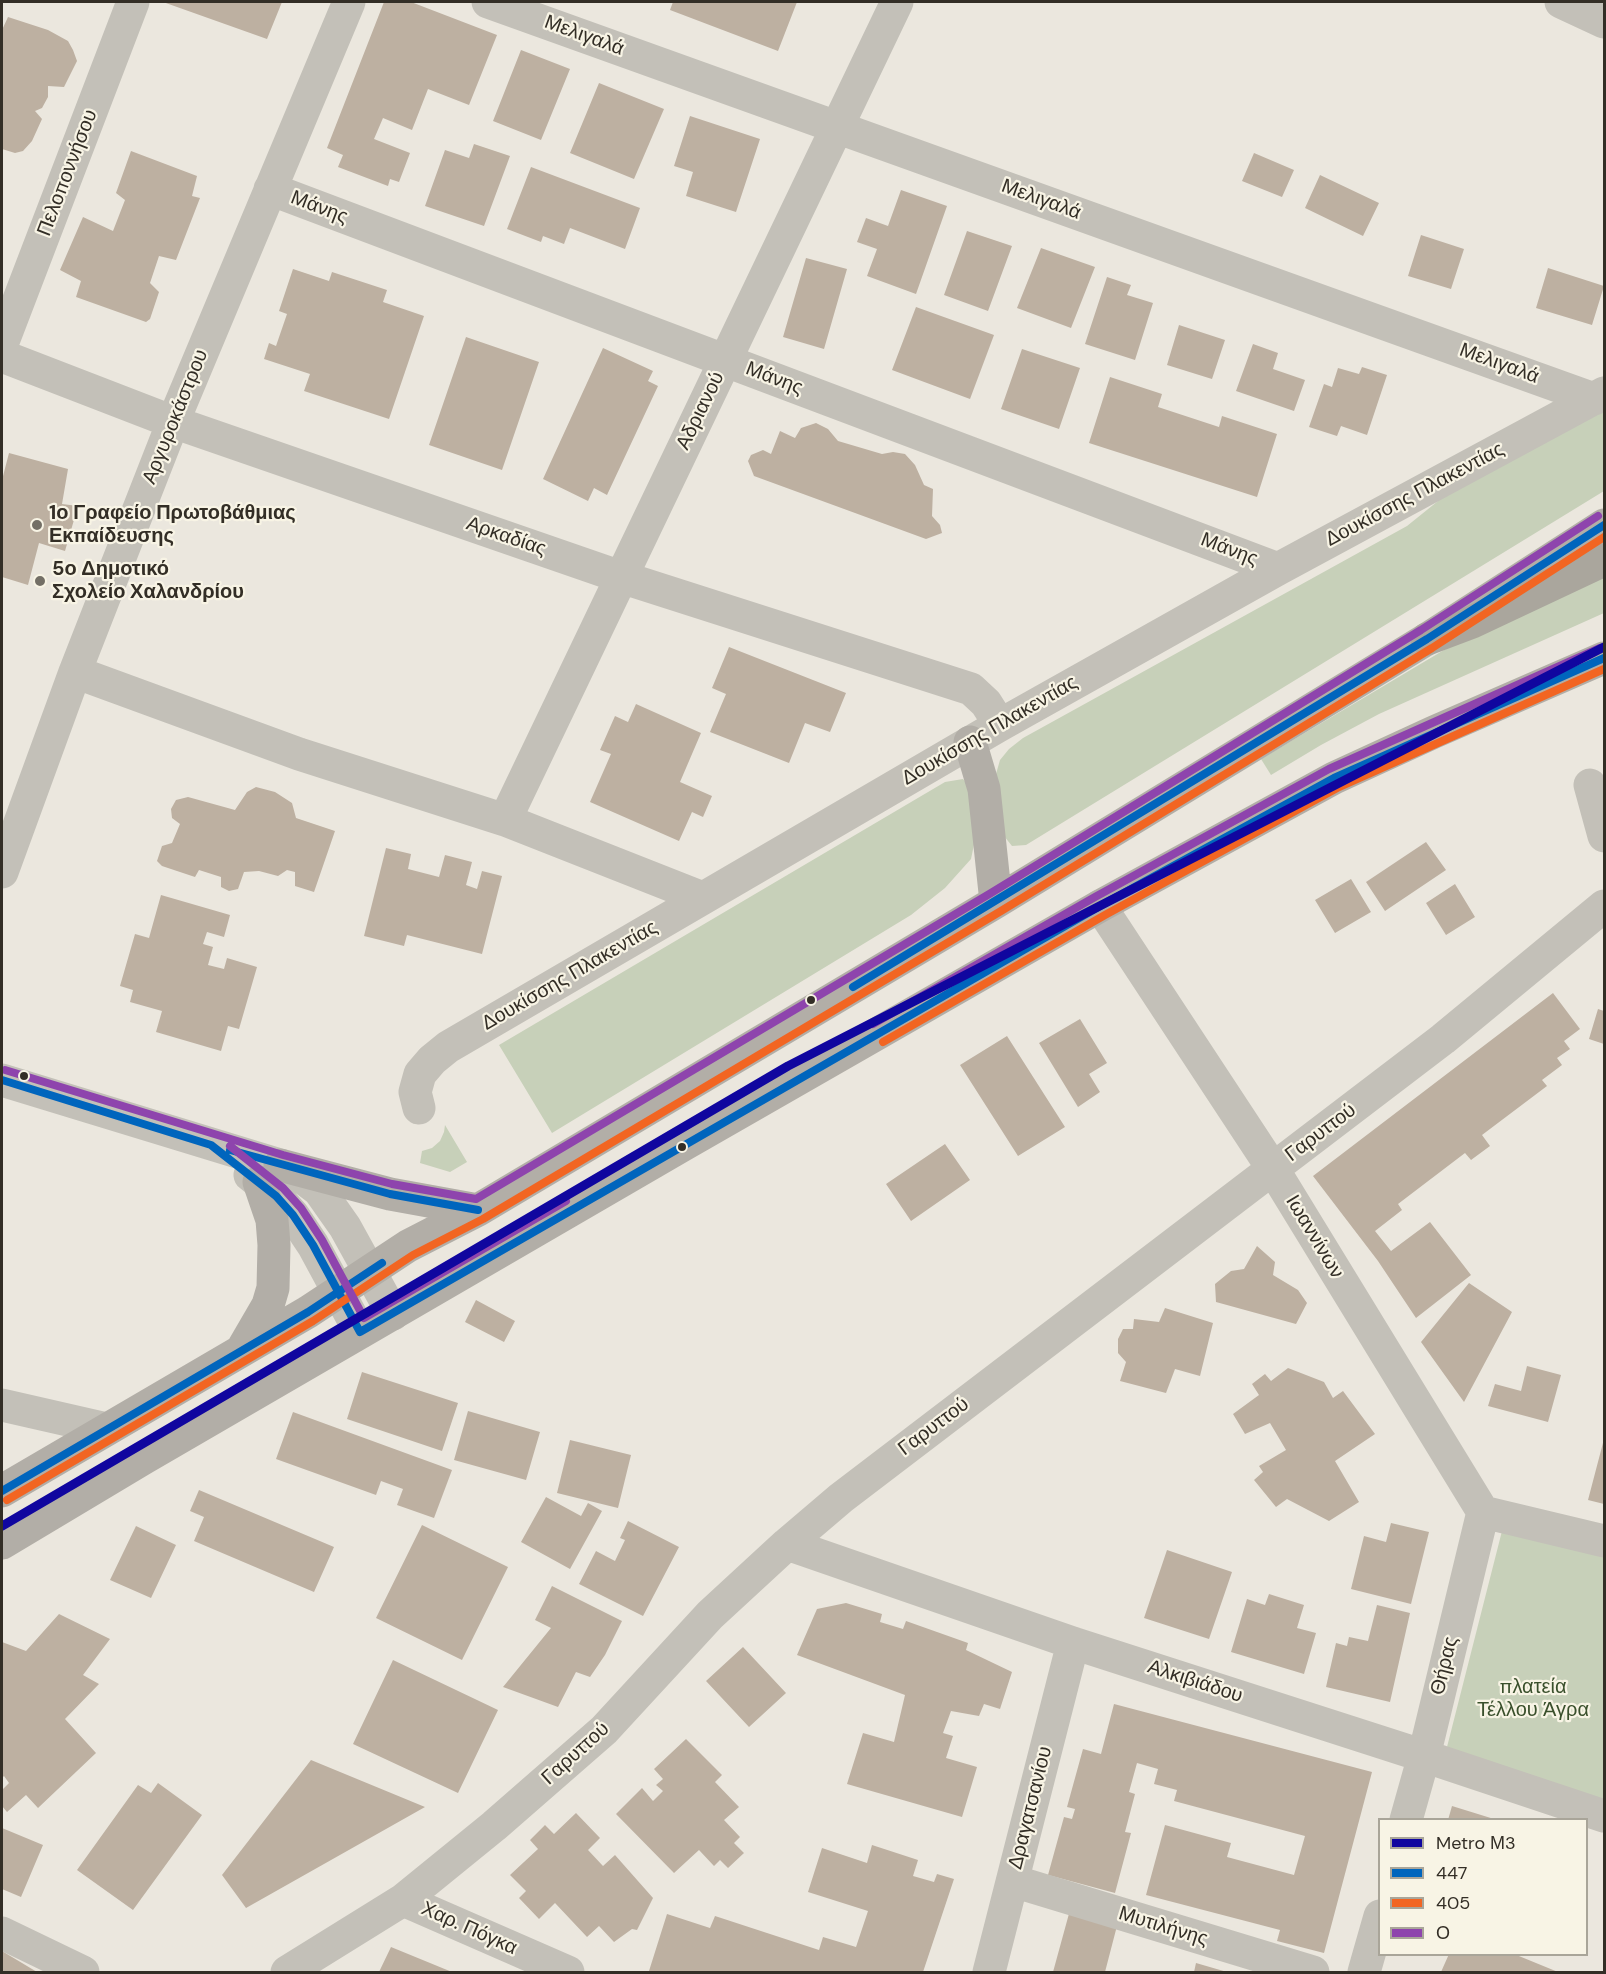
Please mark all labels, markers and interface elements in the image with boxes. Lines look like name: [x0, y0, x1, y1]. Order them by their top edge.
street label: Μελιγαλά: [541, 11, 627, 61]
street label: Πελοποννήσου: [33, 106, 103, 240]
street label: Μελιγαλά: [998, 175, 1084, 225]
street label: Μάνης: [287, 186, 351, 230]
street label: Μελιγαλά: [1456, 339, 1542, 389]
street label: Αργυροκάστρου: [138, 346, 214, 488]
street label: Μάνης: [742, 357, 806, 401]
street label: Αδριανού: [672, 368, 730, 454]
street label: Δουκίσσης Πλακεντίας: [1322, 438, 1508, 552]
place label: 1ο Γραφείο Πρωτοβάθμιας Εκπαίδευσης: [49, 502, 296, 549]
street label: Αρκαδίας: [463, 512, 549, 562]
marker: 1ο Γραφείο Πρωτοβάθμιας Εκπαίδευσης: [30, 518, 44, 532]
street label: Μάνης: [1197, 528, 1261, 572]
place label: 5ο Δημοτικό Σχολείο Χαλανδρίου: [52, 558, 244, 605]
marker: 5ο Δημοτικό Σχολείο Χαλανδρίου: [33, 574, 47, 588]
street label: Δουκίσσης Πλακεντίας: [898, 671, 1082, 791]
street label: Δουκίσσης Πλακεντίας: [478, 916, 662, 1036]
unlabelled marker: [805, 994, 817, 1006]
unlabelled marker: [18, 1070, 30, 1082]
street label: Γαρυττού: [1281, 1099, 1361, 1167]
unlabelled marker: [676, 1141, 688, 1153]
street label: Ιωαννίνων: [1280, 1191, 1348, 1283]
street label: Γαρυττού: [894, 1393, 974, 1461]
street label: Θήρας: [1426, 1634, 1464, 1698]
street label: Αλκιβιάδου: [1144, 1655, 1246, 1709]
park label: πλατεία Τέλλου Άγρα: [1477, 1676, 1589, 1723]
street label: Γαρυττού: [537, 1717, 615, 1791]
street label: Δραγατσανίου: [1004, 1744, 1058, 1872]
legend: [1378, 1818, 1588, 1956]
text: Metro Μ3: [1436, 1831, 1516, 1855]
text: 447: [1436, 1861, 1467, 1885]
text: 405: [1436, 1891, 1470, 1915]
street label: Χαρ. Πόγκα: [417, 1897, 521, 1961]
street label: Μυτιλήνης: [1116, 1902, 1210, 1952]
text: Ο: [1436, 1921, 1450, 1945]

